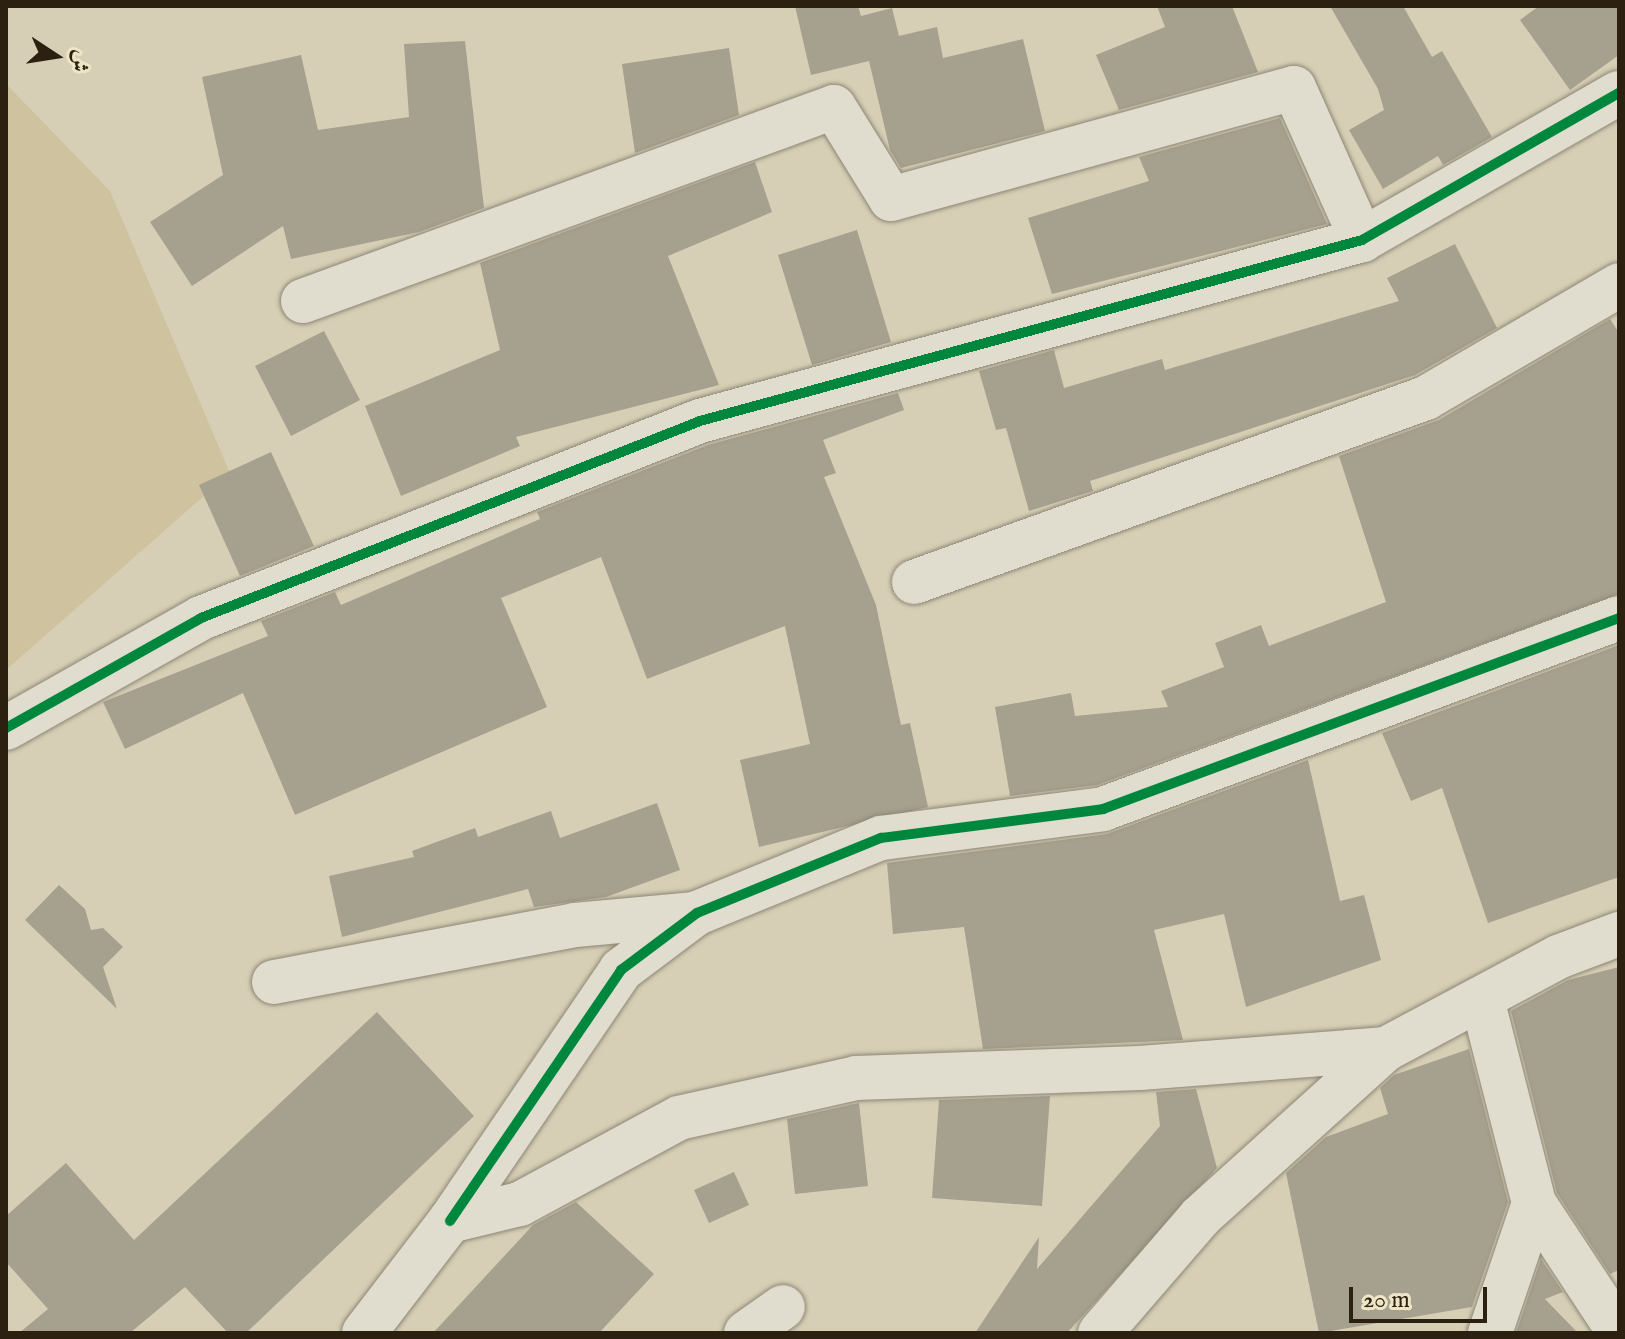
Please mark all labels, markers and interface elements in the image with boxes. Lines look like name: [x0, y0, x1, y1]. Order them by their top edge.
north arrow: [16, 16, 96, 96]
text: ش: [64, 47, 95, 75]
scale bar: [1353, 1271, 1491, 1321]
text: 20 m: [1363, 1285, 1410, 1316]

